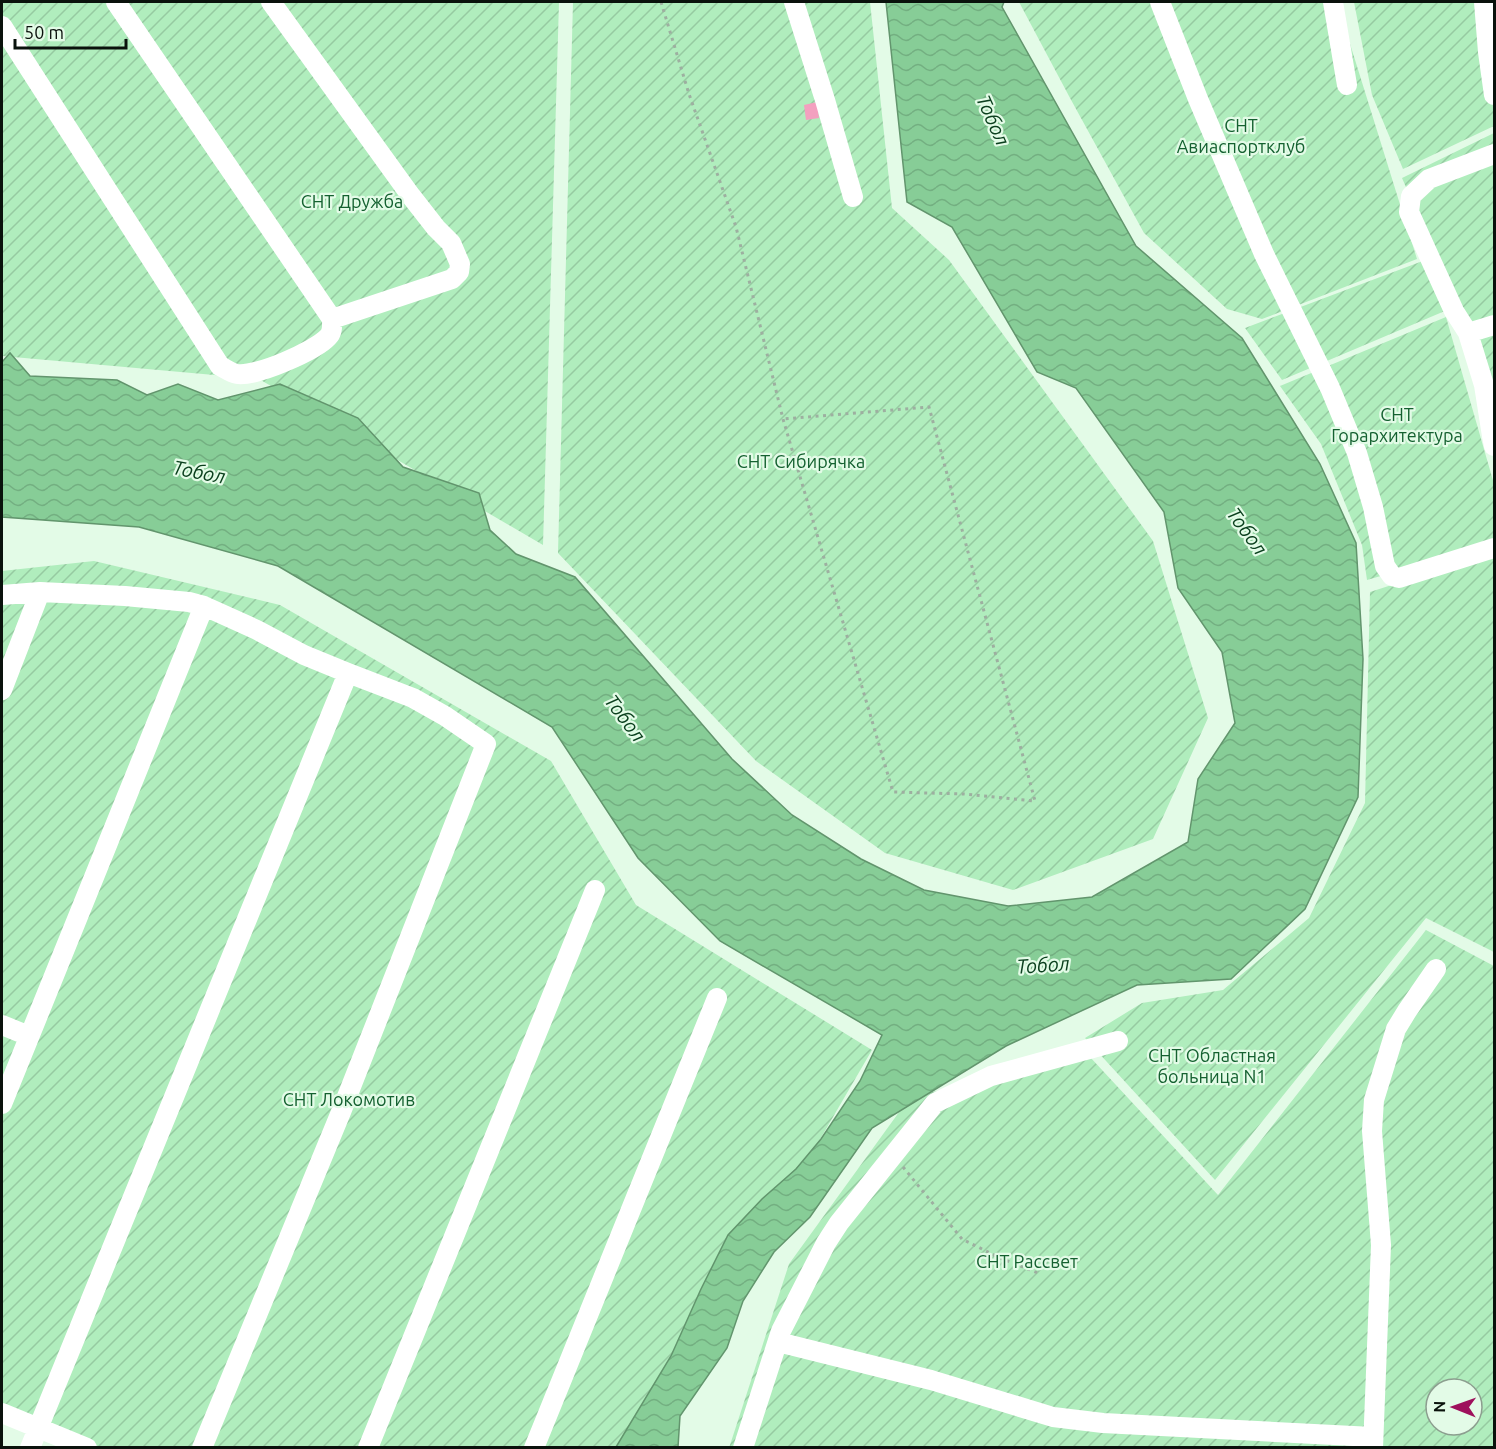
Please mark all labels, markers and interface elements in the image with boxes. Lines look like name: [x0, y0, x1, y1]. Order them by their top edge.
scale bar: [15, 12, 126, 50]
text: 50 m: [24, 22, 64, 42]
water label: Тобол: [972, 91, 1015, 149]
park label: СНТ Авиаспортклуб: [1177, 115, 1305, 156]
park label: СНТ Дружба: [301, 191, 403, 211]
park label: СНТ Горархитектура: [1331, 404, 1463, 445]
park label: СНТ Сибирячка: [737, 451, 865, 471]
water label: Тобол: [171, 455, 227, 488]
water label: Тобол: [1223, 503, 1272, 559]
water label: Тобол: [600, 690, 651, 746]
water label: Тобол: [1016, 951, 1070, 978]
park label: СНТ Областная больница N1: [1148, 1045, 1276, 1086]
park label: СНТ Локомотив: [283, 1089, 415, 1109]
park label: СНТ Рассвет: [976, 1251, 1078, 1271]
north arrow: [1424, 1377, 1484, 1437]
text: N: [1430, 1401, 1448, 1413]

